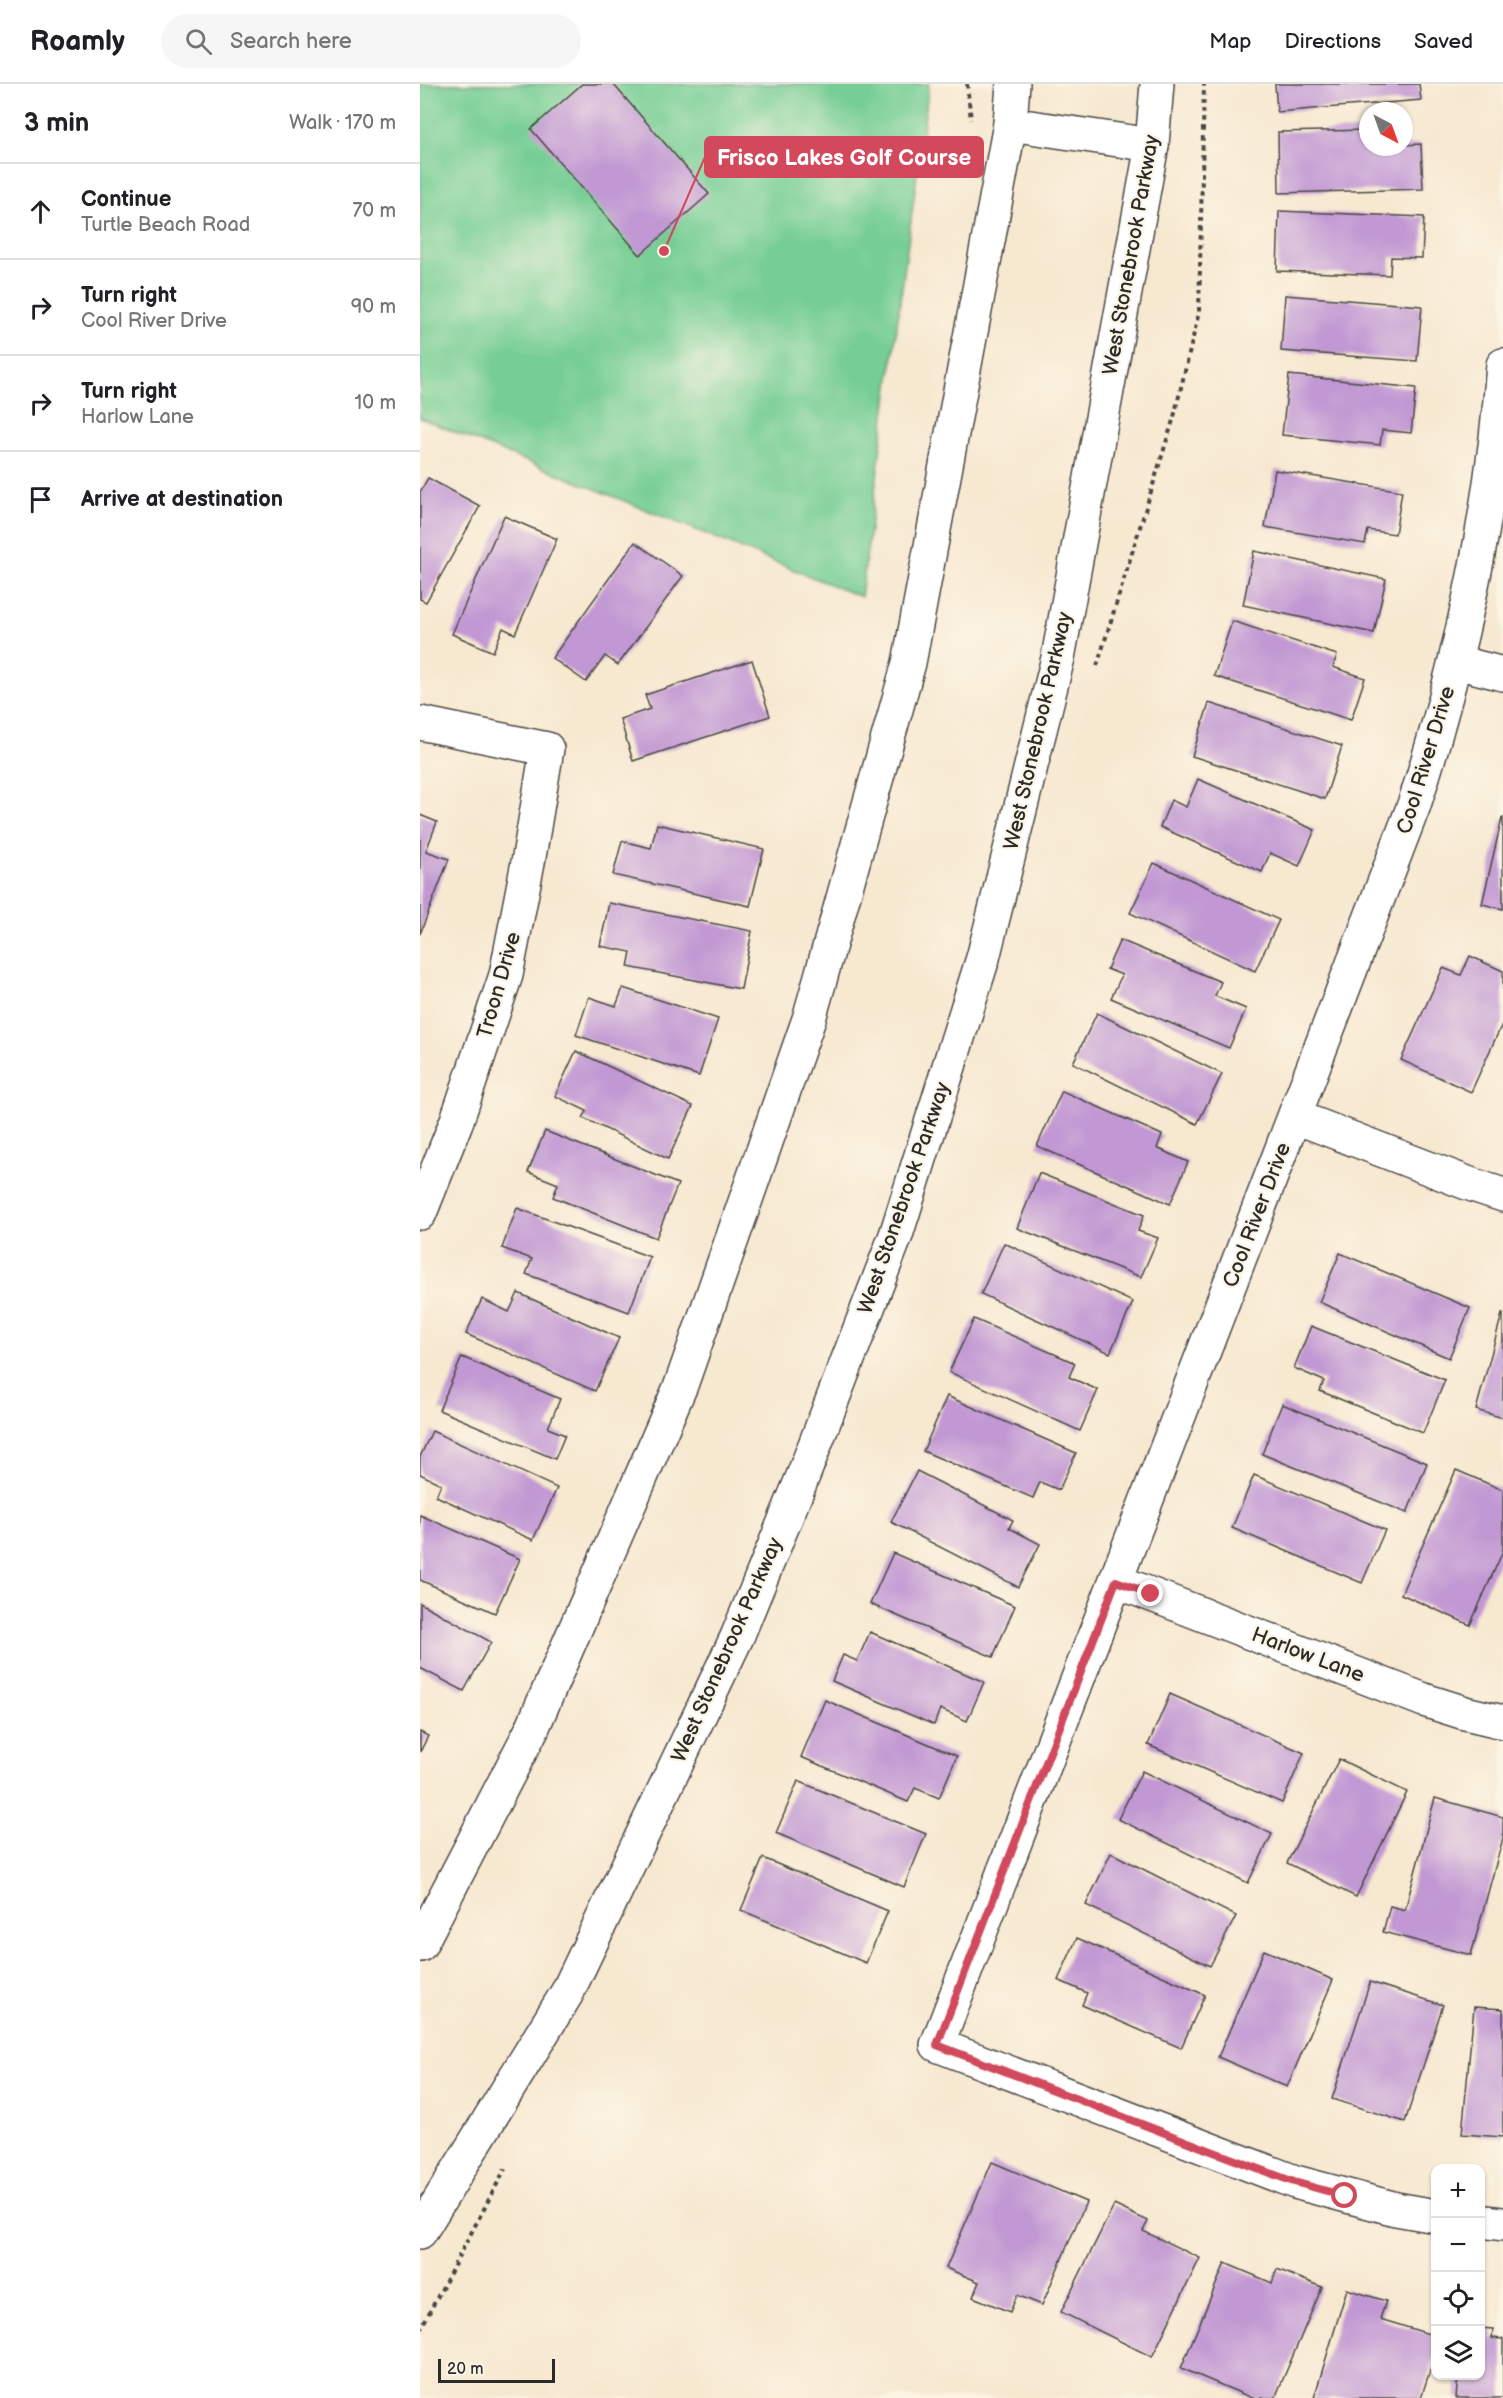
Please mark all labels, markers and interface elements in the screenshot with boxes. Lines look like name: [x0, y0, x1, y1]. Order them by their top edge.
search box: [161, 14, 581, 68]
text: Roamly: [30, 25, 125, 58]
icon: search: [182, 25, 215, 58]
text: Search here: [230, 28, 352, 55]
text: Map: [1209, 29, 1252, 54]
text: Directions: [1285, 29, 1381, 54]
text: Saved: [1414, 29, 1473, 54]
north arrow: [1359, 102, 1413, 156]
text: 3 min: [24, 108, 89, 139]
text: Walk · 170 m: [289, 111, 396, 135]
street label: West Stonebrook Parkway: [1098, 132, 1165, 377]
callout: Frisco Lakes Golf Course: [705, 137, 983, 177]
text: Frisco Lakes Golf Course: [717, 145, 971, 172]
text: Continue: [81, 186, 171, 213]
icon: ahead: [24, 195, 57, 228]
text: 70 m: [352, 199, 396, 223]
text: Turtle Beach Road: [81, 213, 250, 237]
text: Turn right: [81, 282, 177, 309]
icon: right: [24, 291, 57, 324]
text: 90 m: [351, 295, 396, 319]
text: Cool River Drive: [81, 309, 227, 333]
text: Turn right: [81, 378, 177, 405]
icon: right: [24, 387, 57, 420]
text: 10 m: [355, 391, 396, 415]
text: Harlow Lane: [81, 405, 194, 429]
icon: arrive: [24, 483, 57, 516]
text: Arrive at destination: [81, 486, 283, 513]
street label: West Stonebrook Parkway: [998, 609, 1078, 852]
street label: Cool River Drive: [1392, 683, 1460, 837]
street label: Troon Drive: [472, 929, 526, 1041]
street label: West Stonebrook Parkway: [853, 1078, 956, 1317]
street label: Cool River Drive: [1218, 1139, 1296, 1291]
street label: West Stonebrook Parkway: [666, 1533, 788, 1766]
route end: [1137, 1580, 1163, 1606]
street label: Harlow Lane: [1248, 1622, 1368, 1688]
map controls: [1431, 2164, 1485, 2380]
button: +: [1431, 2164, 1485, 2218]
route start: [1331, 2182, 1357, 2208]
button: −: [1431, 2218, 1485, 2272]
button: locate: [1431, 2272, 1485, 2326]
button: layers: [1431, 2326, 1485, 2380]
scale bar: [438, 2356, 555, 2384]
text: 20 m: [447, 2360, 483, 2379]

